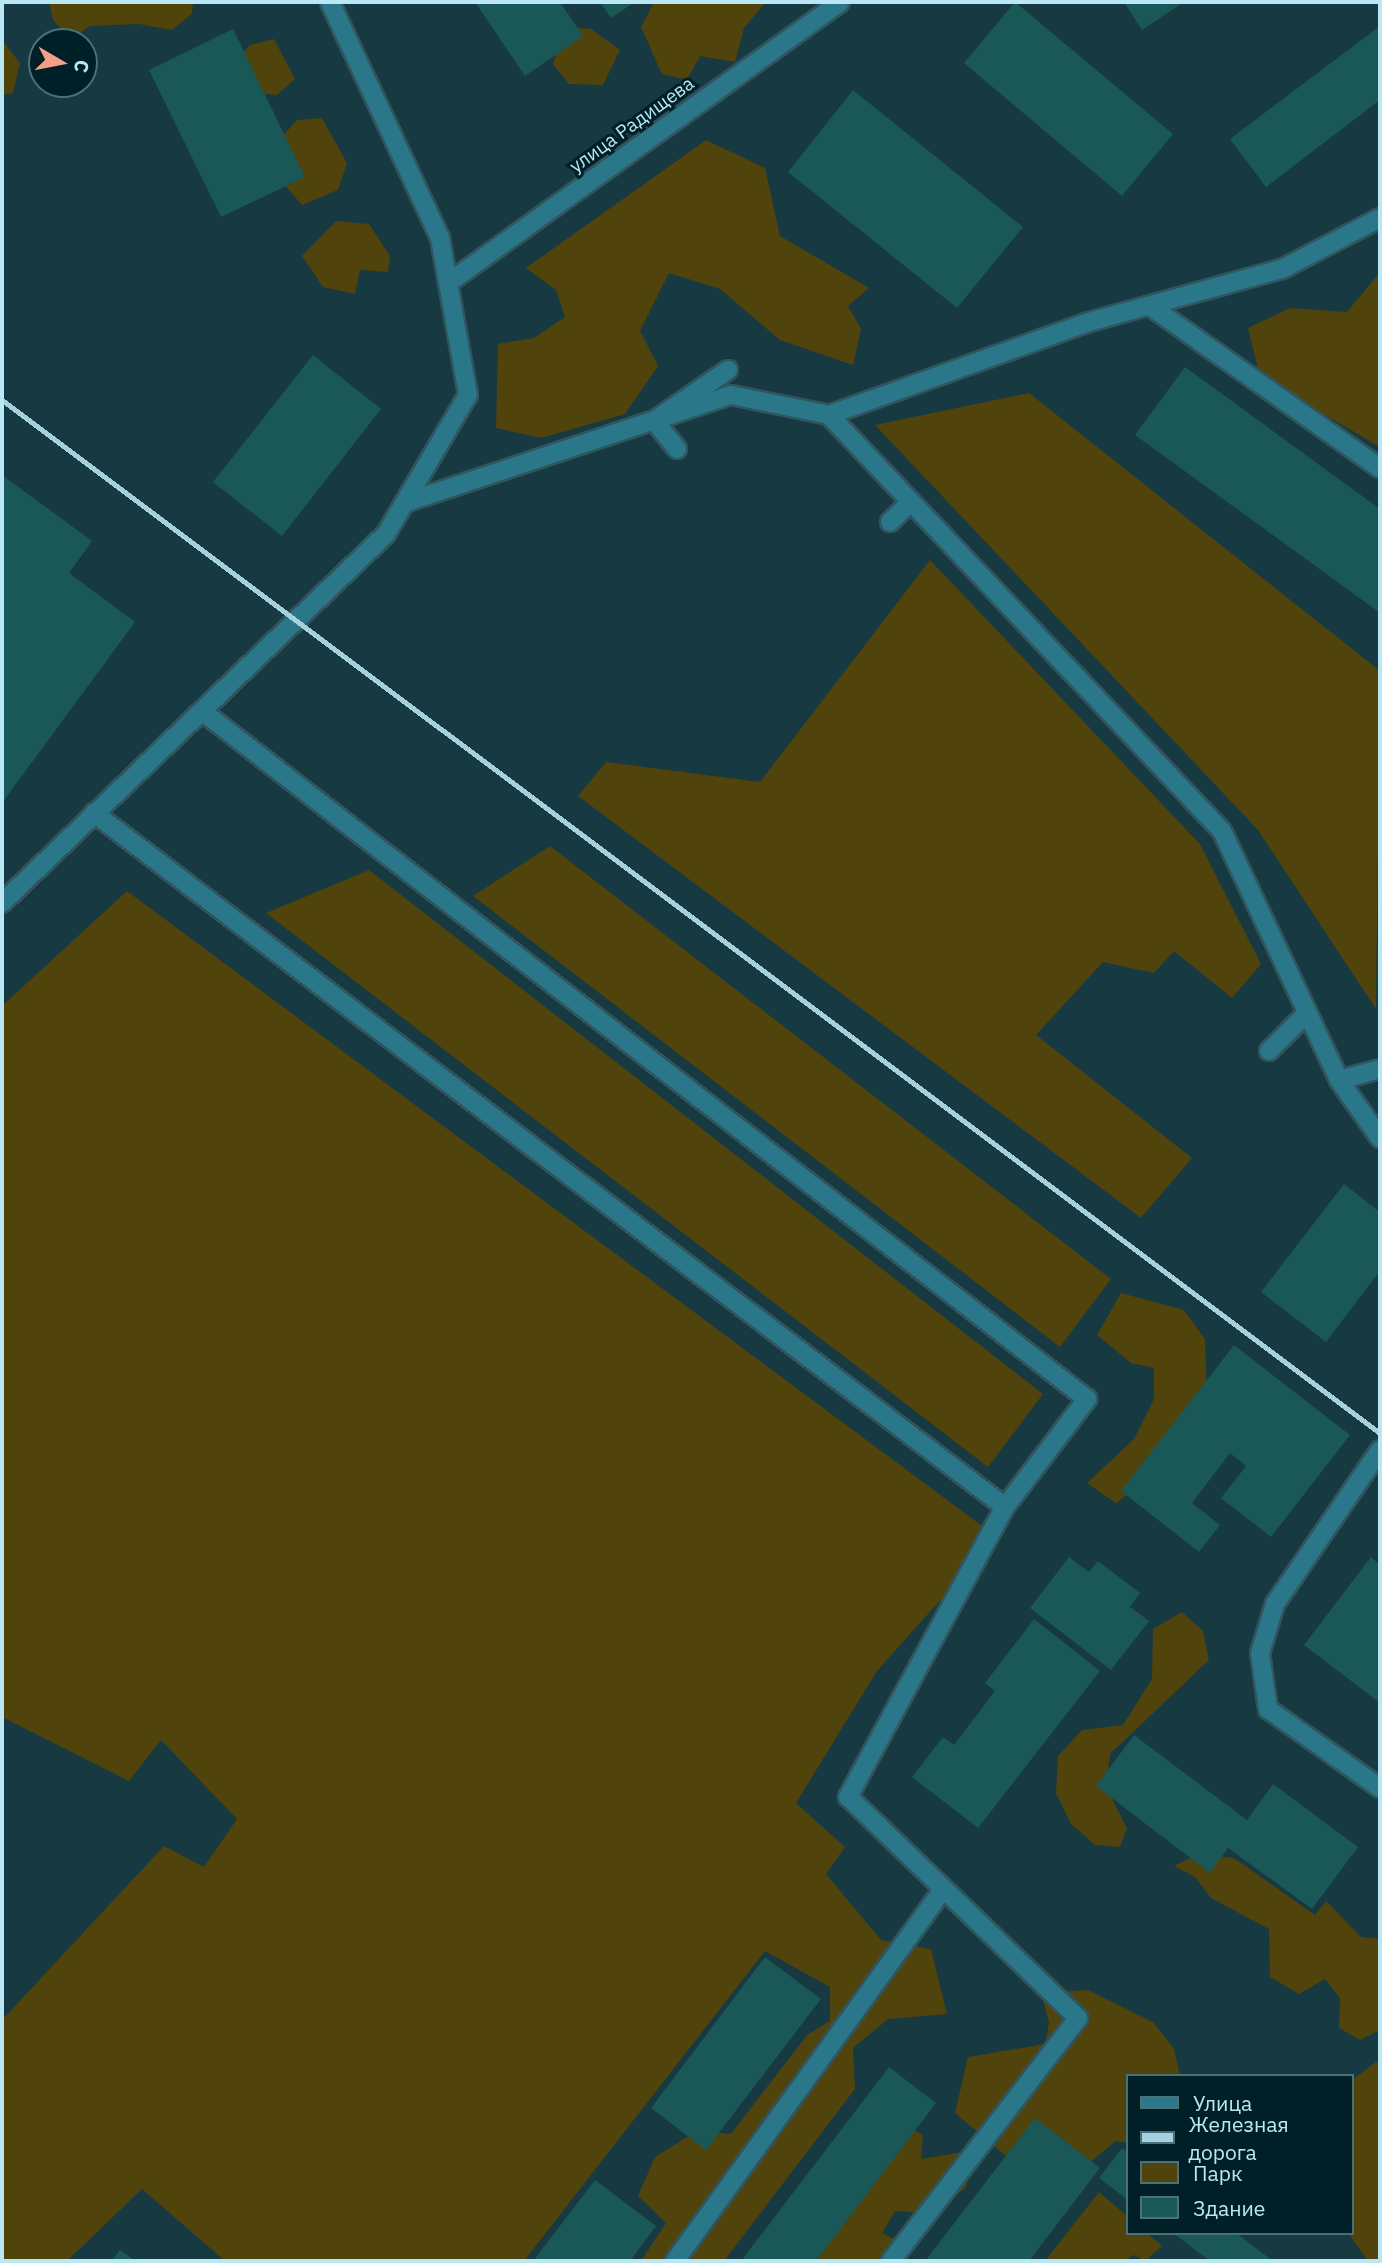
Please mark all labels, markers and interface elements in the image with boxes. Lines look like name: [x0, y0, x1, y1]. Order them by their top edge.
north arrow: [28, 28, 98, 98]
text: С: [69, 58, 95, 74]
street label: улица Радищева: [565, 72, 699, 178]
legend: [1126, 2074, 1354, 2235]
text: Улица: [1193, 2089, 1252, 2117]
text: Железная дорога: [1189, 2110, 1289, 2166]
text: Парк: [1193, 2159, 1243, 2187]
text: Здание: [1193, 2194, 1265, 2222]

